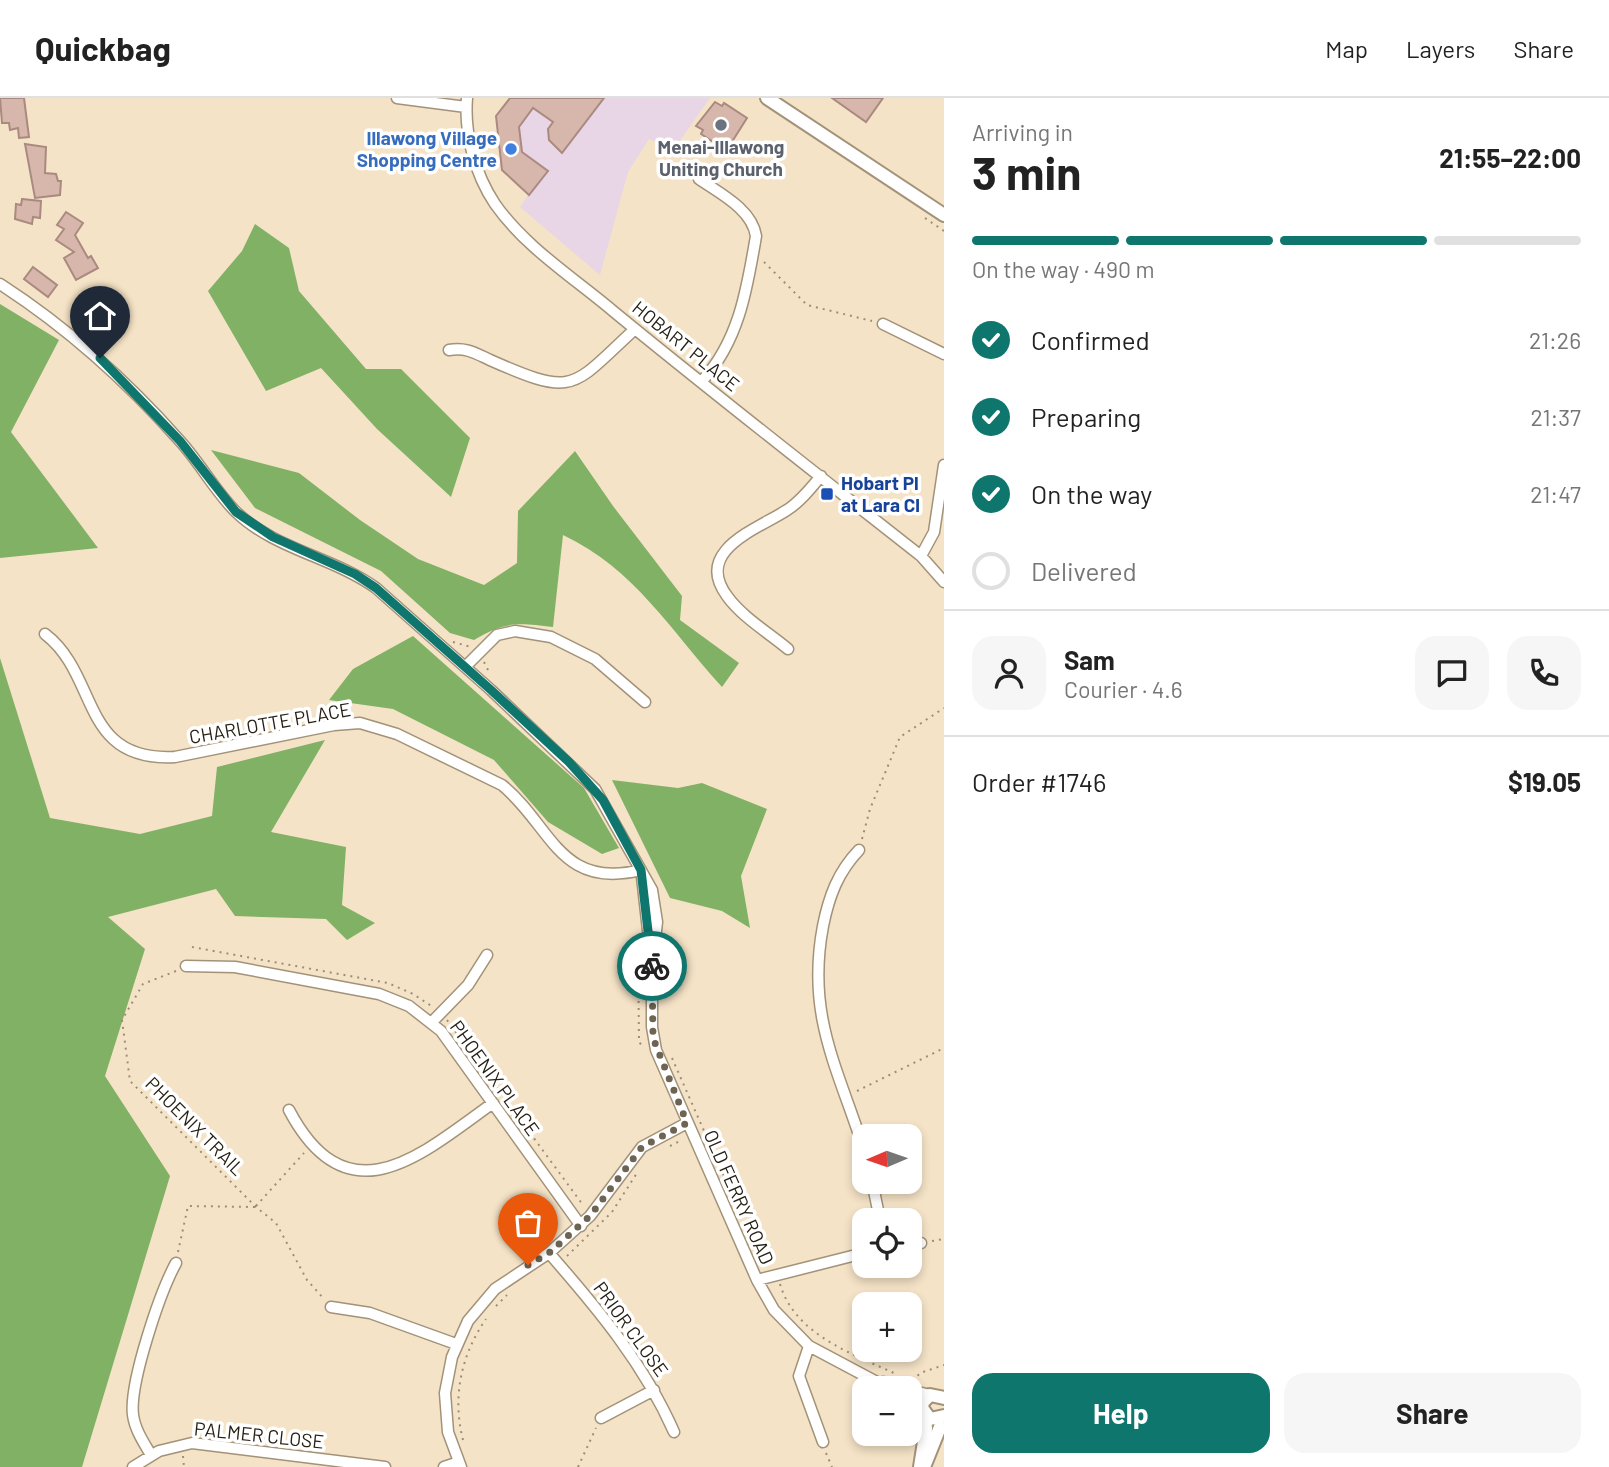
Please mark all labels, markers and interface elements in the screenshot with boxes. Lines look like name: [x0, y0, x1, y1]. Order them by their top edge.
text: Quickbag: [35, 28, 171, 68]
text: Map: [1325, 34, 1368, 63]
text: Layers: [1406, 34, 1475, 63]
text: Share: [1513, 34, 1574, 63]
marker: Menai-Illawong Uniting Church: [713, 117, 729, 133]
text: Arriving in: [972, 118, 1073, 146]
place label: Illawong Village Shopping Centre: [357, 126, 497, 171]
place label: Menai-Illawong Uniting Church: [658, 135, 784, 180]
marker: Illawong Village Shopping Centre: [503, 141, 519, 157]
text: 21:55–22:00: [1439, 142, 1581, 173]
text: 3 min: [972, 144, 1081, 199]
text: On the way · 490 m: [972, 255, 1155, 283]
pin: [70, 286, 130, 358]
street label: HOBART PLACE: [628, 296, 744, 396]
icon: home: [81, 297, 119, 335]
icon: check: [972, 321, 1010, 359]
text: Confirmed: [1031, 324, 1150, 355]
text: 21:26: [1529, 326, 1581, 354]
icon: check: [972, 398, 1010, 436]
text: Preparing: [1031, 401, 1141, 432]
text: 21:37: [1530, 403, 1581, 431]
place label: Hobart Pl at Lara Cl: [841, 471, 920, 516]
icon: check: [972, 475, 1010, 513]
text: On the way: [1031, 478, 1152, 509]
text: 21:47: [1530, 480, 1581, 508]
marker: Hobart Pl at Lara Cl: [819, 486, 835, 502]
text: Delivered: [1031, 555, 1137, 586]
button: person: [972, 636, 1046, 710]
button: chat: [1415, 636, 1489, 710]
button: phone: [1507, 636, 1581, 710]
text: Sam: [1064, 644, 1115, 675]
text: Courier · 4.6: [1064, 675, 1183, 703]
street label: CHARLOTTE PLACE: [187, 697, 353, 748]
text: Order #1746: [972, 766, 1106, 797]
text: $19.05: [1508, 766, 1581, 797]
courier: [617, 931, 687, 1001]
icon: bike: [633, 947, 671, 985]
street label: PHOENIX PLACE: [446, 1016, 545, 1140]
street label: PHOENIX TRAIL: [141, 1072, 250, 1180]
north arrow: [852, 1124, 922, 1194]
map controls: [852, 1124, 922, 1446]
street label: OLD FERRY ROAD: [700, 1126, 779, 1268]
pin: [498, 1193, 558, 1265]
icon: bag: [509, 1204, 547, 1242]
button: locate: [852, 1208, 922, 1278]
street label: PRIOR CLOSE: [589, 1277, 674, 1381]
button: +: [852, 1292, 922, 1362]
button: Help: [972, 1373, 1270, 1453]
button: Share: [1284, 1373, 1581, 1453]
button: −: [852, 1376, 922, 1446]
street label: PALMER CLOSE: [193, 1416, 325, 1453]

